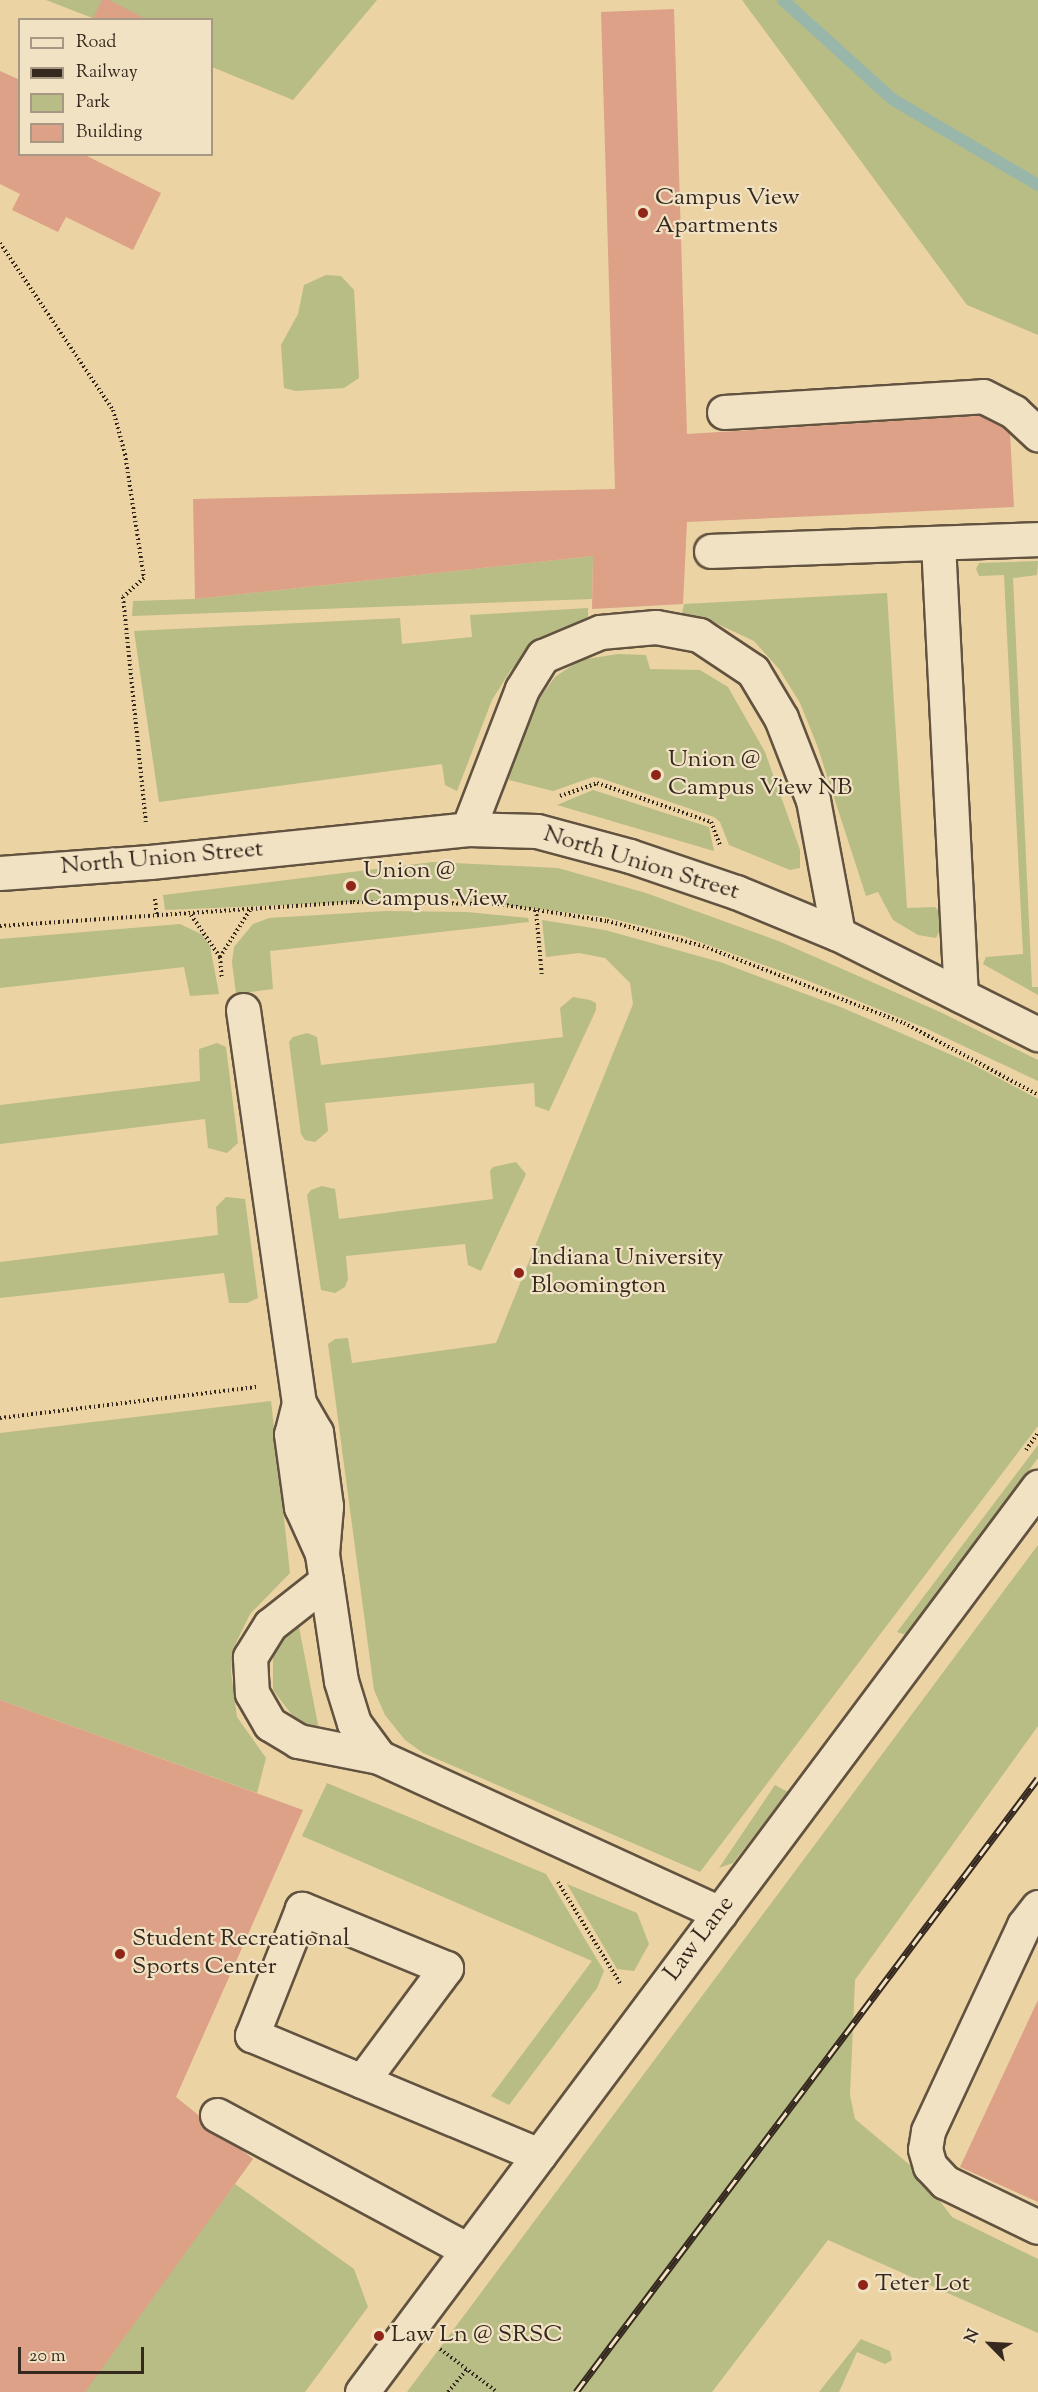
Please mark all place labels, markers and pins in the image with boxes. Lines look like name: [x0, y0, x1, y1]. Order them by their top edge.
place label: Campus View Apartments: [655, 185, 800, 241]
marker: Campus View Apartments: [636, 206, 650, 220]
place label: Union @ Campus View NB: [668, 747, 852, 803]
marker: Union @ Campus View NB: [649, 768, 663, 782]
place label: Union @ Campus View: [363, 858, 508, 914]
marker: Union @ Campus View: [344, 879, 358, 893]
place label: Indiana University Bloomington: [531, 1245, 723, 1301]
marker: Indiana University Bloomington: [512, 1266, 526, 1280]
place label: Student Recreational Sports Center: [132, 1926, 350, 1982]
marker: Student Recreational Sports Center: [113, 1947, 127, 1961]
place label: Teter Lot: [875, 2271, 970, 2299]
marker: Teter Lot: [856, 2278, 870, 2292]
place label: Law Ln @ SRSC: [391, 2322, 563, 2350]
marker: Law Ln @ SRSC: [372, 2329, 386, 2343]

